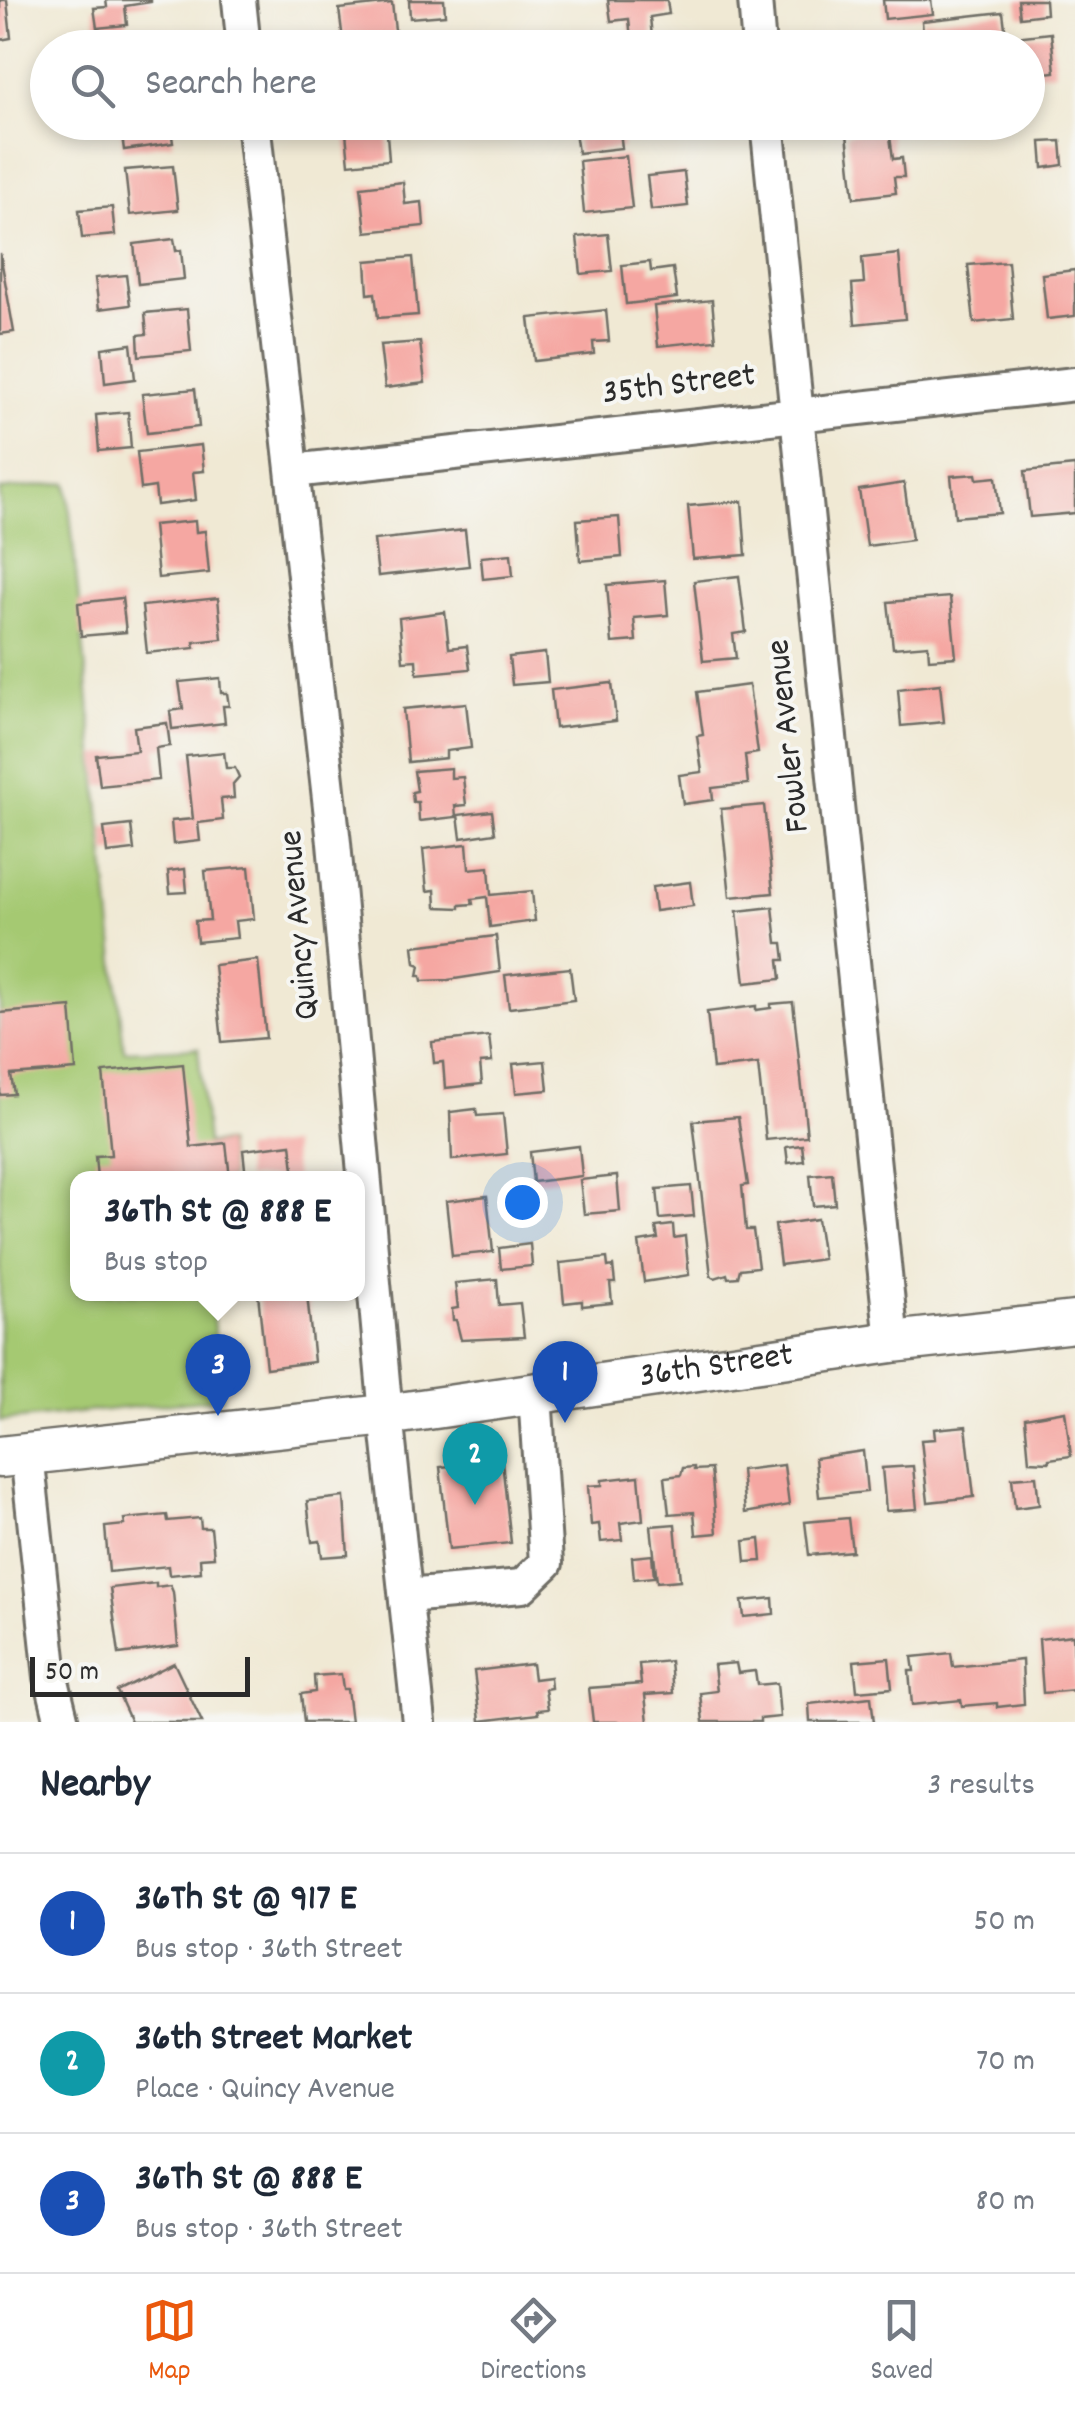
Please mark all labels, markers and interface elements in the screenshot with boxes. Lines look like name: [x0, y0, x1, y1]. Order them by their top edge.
search box: [30, 30, 1045, 140]
icon: search: [65, 58, 120, 113]
text: Search here: [145, 58, 317, 113]
street label: 35th Street: [600, 352, 758, 420]
street label: Fowler Avenue: [755, 637, 825, 835]
street label: Quincy Avenue: [268, 828, 334, 1022]
popup: [70, 1171, 365, 1301]
your location: [497, 1177, 548, 1228]
text: 36Th St @ 888 E: [104, 1186, 331, 1241]
text: Bus stop: [104, 1241, 208, 1287]
street label: 36th Street: [636, 1332, 797, 1403]
pin: 3: [186, 1334, 250, 1416]
pin: 1: [532, 1340, 598, 1423]
pin: 2: [442, 1422, 508, 1505]
scale bar: [30, 1652, 250, 1696]
text: 50 m: [45, 1654, 99, 1694]
text: Nearby: [40, 1757, 150, 1817]
text: 3 results: [927, 1764, 1035, 1810]
text: 36Th St @ 917 E: [135, 1873, 357, 1928]
text: 1: [69, 1900, 76, 1946]
text: 50 m: [973, 1900, 1035, 1946]
text: Bus stop · 36th Street: [135, 1928, 402, 1974]
text: 36th Street Market: [135, 2013, 412, 2068]
text: 2: [66, 2040, 79, 2086]
text: 70 m: [976, 2040, 1035, 2086]
text: Place · Quincy Avenue: [135, 2068, 395, 2114]
text: 36Th St @ 888 E: [135, 2153, 362, 2208]
text: 3: [65, 2180, 80, 2226]
text: 80 m: [975, 2180, 1035, 2226]
text: Bus stop · 36th Street: [135, 2208, 402, 2254]
tab: Map: [142, 2293, 197, 2393]
tab: Directions: [481, 2293, 587, 2393]
tab: Saved: [871, 2293, 933, 2393]

